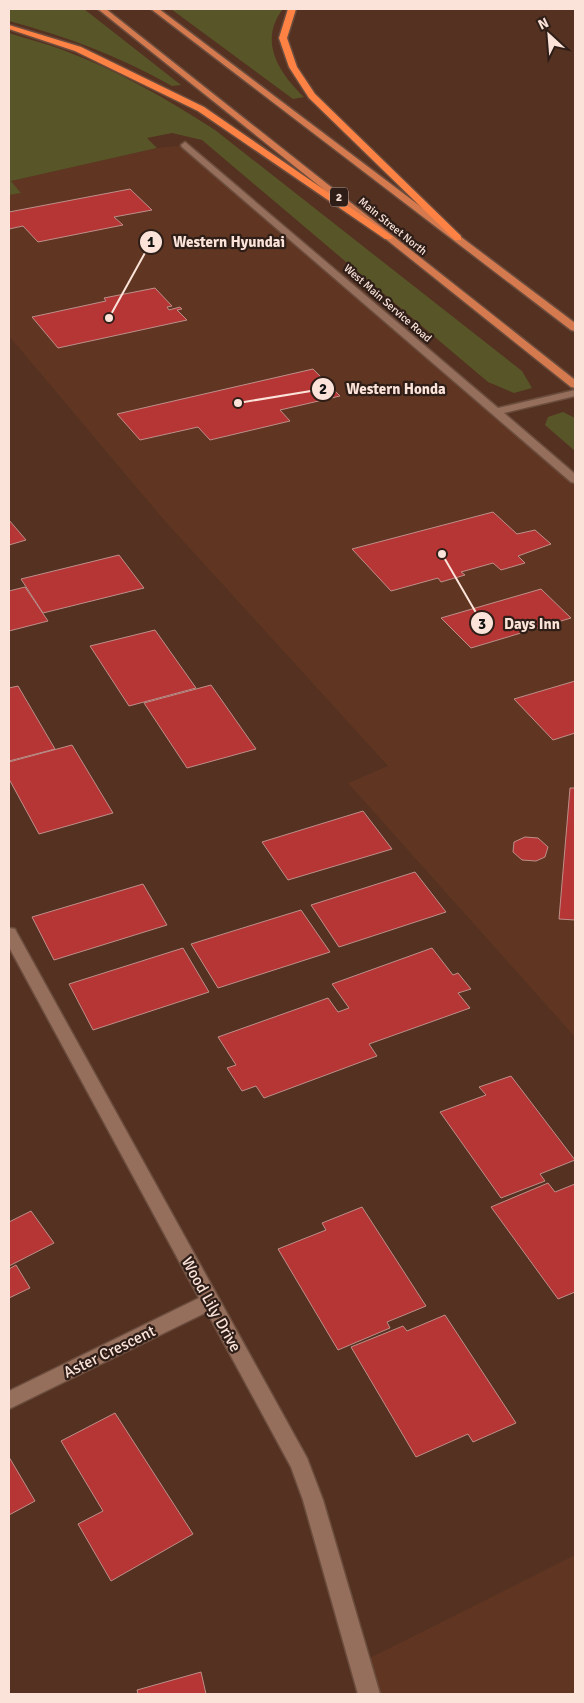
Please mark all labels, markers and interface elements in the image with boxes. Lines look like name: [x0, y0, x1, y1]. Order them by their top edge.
north arrow: [524, 10, 574, 60]
text: N: [535, 14, 552, 34]
road number: 2: [330, 188, 348, 206]
street label: Main Street North: [356, 195, 430, 258]
callout: Western Hyundai: [138, 227, 295, 257]
text: 1: [147, 233, 155, 251]
text: Western Hyundai: [173, 233, 285, 251]
street label: West Main Service Road: [341, 262, 434, 345]
callout: Western Honda: [311, 374, 455, 404]
text: 2: [319, 380, 327, 398]
text: Western Honda: [346, 380, 446, 398]
callout: Days Inn: [469, 608, 570, 638]
text: 3: [478, 615, 486, 633]
text: Days Inn: [504, 615, 560, 633]
street label: Wood Lily Drive: [177, 1254, 245, 1355]
street label: Aster Crescent: [60, 1321, 159, 1383]

